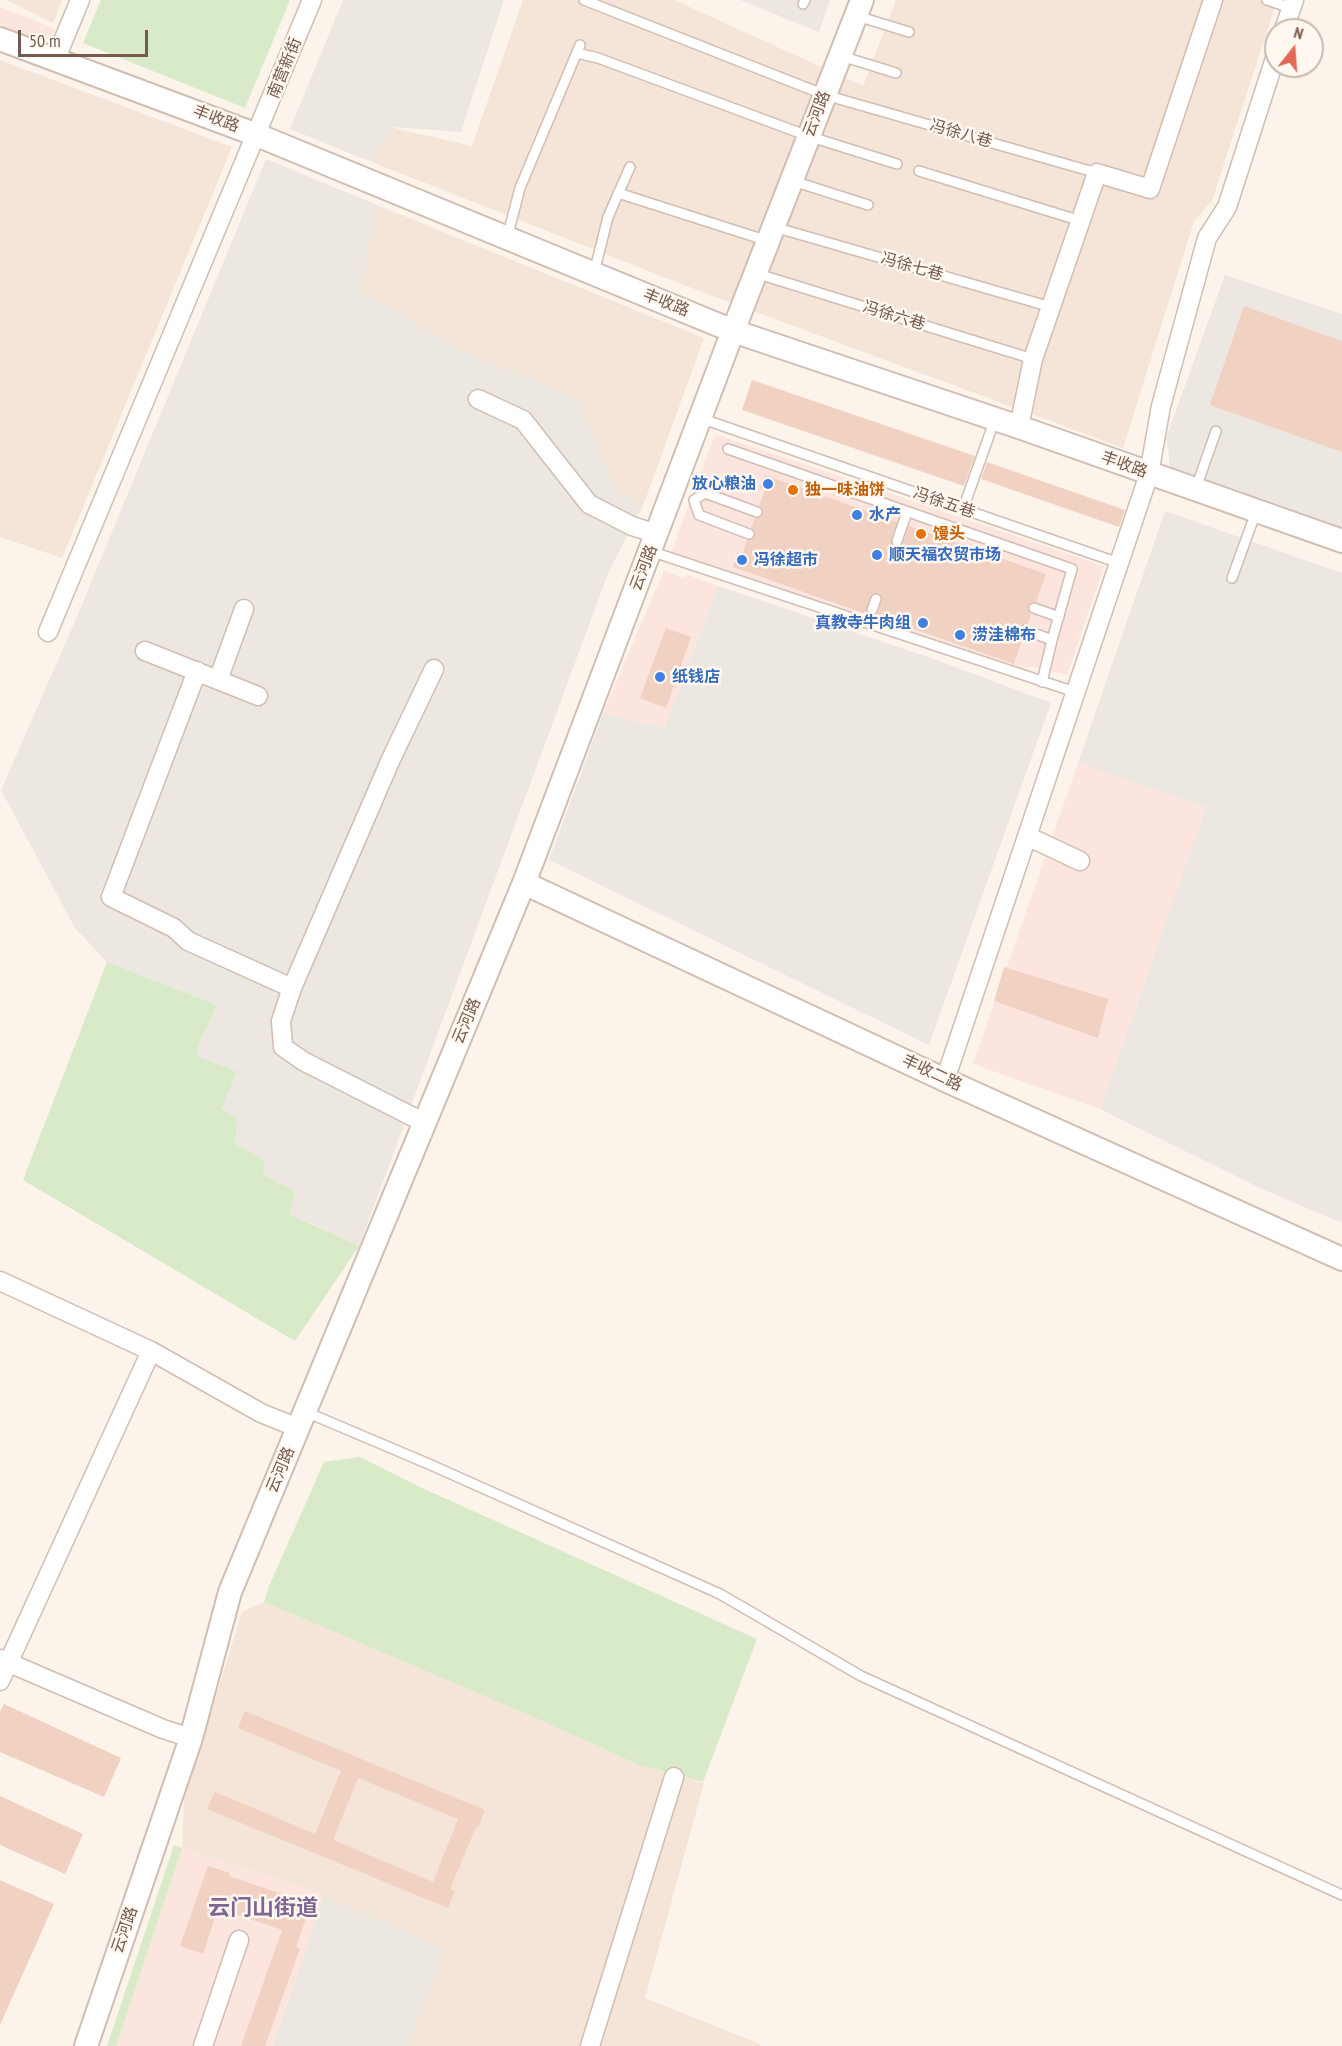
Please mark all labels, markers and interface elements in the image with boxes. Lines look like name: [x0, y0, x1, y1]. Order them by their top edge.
scale bar: [21, 18, 152, 56]
north arrow: [1264, 18, 1324, 78]
text: N: [1292, 22, 1306, 44]
text: 50 m: [29, 29, 61, 52]
street label: 南营新街: [264, 35, 306, 101]
street label: 云河路: [799, 88, 835, 140]
street label: 丰收路: [190, 101, 242, 137]
street label: 冯徐八巷: [928, 116, 994, 152]
street label: 冯徐七巷: [879, 249, 945, 285]
street label: 丰收路: [640, 285, 692, 321]
street label: 冯徐六巷: [861, 297, 927, 335]
street label: 丰收路: [1098, 448, 1150, 482]
place label: 放心粮油: [692, 474, 756, 494]
marker: 放心粮油: [761, 477, 775, 491]
place label: 独一味油饼: [805, 480, 885, 500]
marker: 独一味油饼: [786, 483, 800, 497]
street label: 冯徐五巷: [911, 484, 977, 522]
place label: 水产: [869, 505, 901, 525]
marker: 水产: [850, 508, 864, 522]
place label: 馒头: [933, 524, 965, 544]
marker: 馒头: [914, 527, 928, 541]
street label: 云河路: [626, 542, 662, 594]
place label: 顺天福农贸市场: [889, 545, 1001, 565]
marker: 顺天福农贸市场: [870, 548, 884, 562]
place label: 冯徐超市: [754, 550, 818, 570]
marker: 冯徐超市: [735, 553, 749, 567]
place label: 真教寺牛肉组: [815, 613, 911, 633]
marker: 真教寺牛肉组: [916, 616, 930, 630]
place label: 涝洼棉布: [972, 625, 1036, 645]
marker: 涝洼棉布: [953, 628, 967, 642]
place label: 纸钱店: [672, 667, 720, 687]
marker: 纸钱店: [653, 670, 667, 684]
street label: 云河路: [449, 995, 485, 1047]
street label: 丰收二路: [899, 1051, 965, 1095]
street label: 云河路: [263, 1444, 299, 1496]
district label: 云门山街道: [208, 1896, 318, 1922]
street label: 云河路: [108, 1904, 142, 1956]

